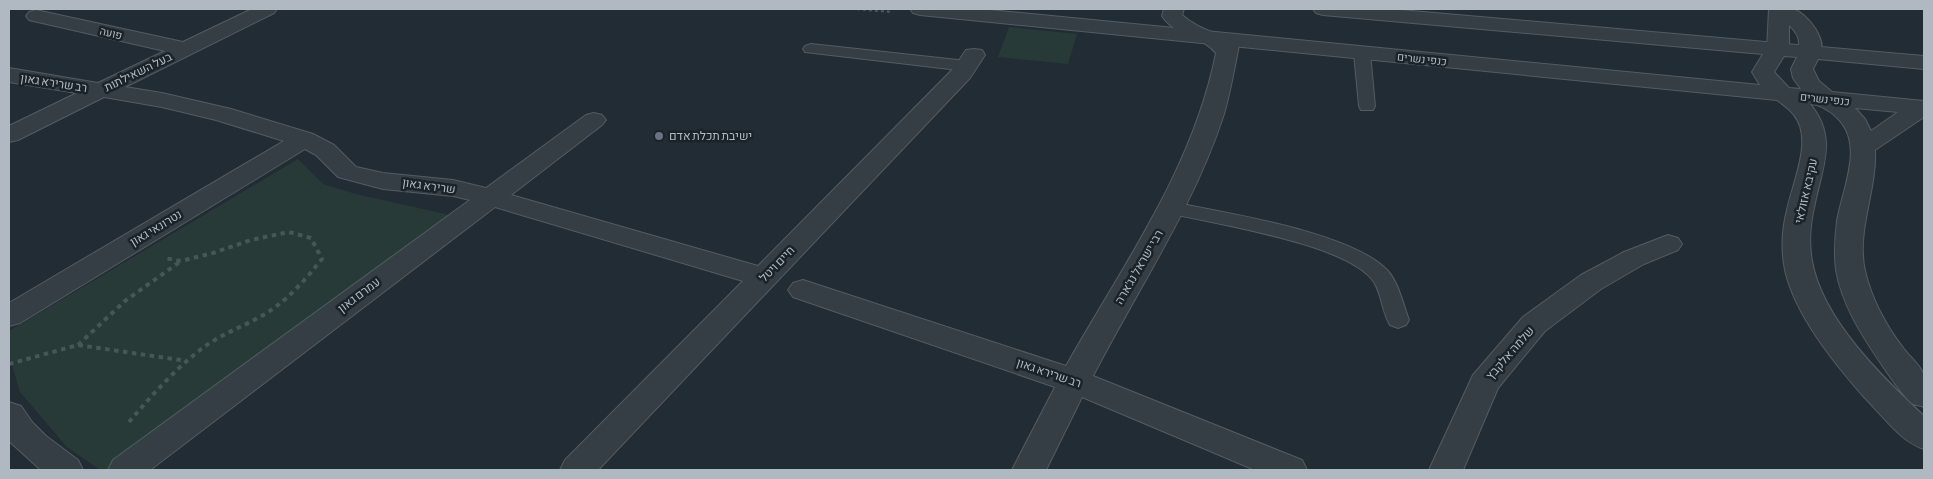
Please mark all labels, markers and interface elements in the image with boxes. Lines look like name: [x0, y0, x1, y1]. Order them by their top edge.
street label: פועה: [98, 25, 124, 41]
street label: בעל השאילתות: [102, 49, 175, 94]
street label: כנפי נשרים: [1396, 50, 1448, 68]
street label: רב שרירא גאון: [20, 71, 88, 95]
street label: כנפי נשרים: [1799, 90, 1851, 108]
place label: ישיבת תכלת אדם: [669, 129, 752, 143]
marker: ישיבת תכלת אדם: [653, 130, 665, 142]
street label: עקיבא אזולאי: [1792, 157, 1820, 225]
street label: שרירא גאון: [401, 175, 457, 197]
street label: נטרונאי גאון: [128, 207, 184, 249]
street label: רבי ישראל נג'ארה: [1112, 227, 1166, 307]
street label: חיים ויטל: [756, 243, 798, 285]
street label: עמרם גאון: [335, 275, 383, 315]
street label: שלמה אלקבץ: [1483, 323, 1537, 383]
street label: רב שרירא גאון: [1015, 355, 1083, 391]

